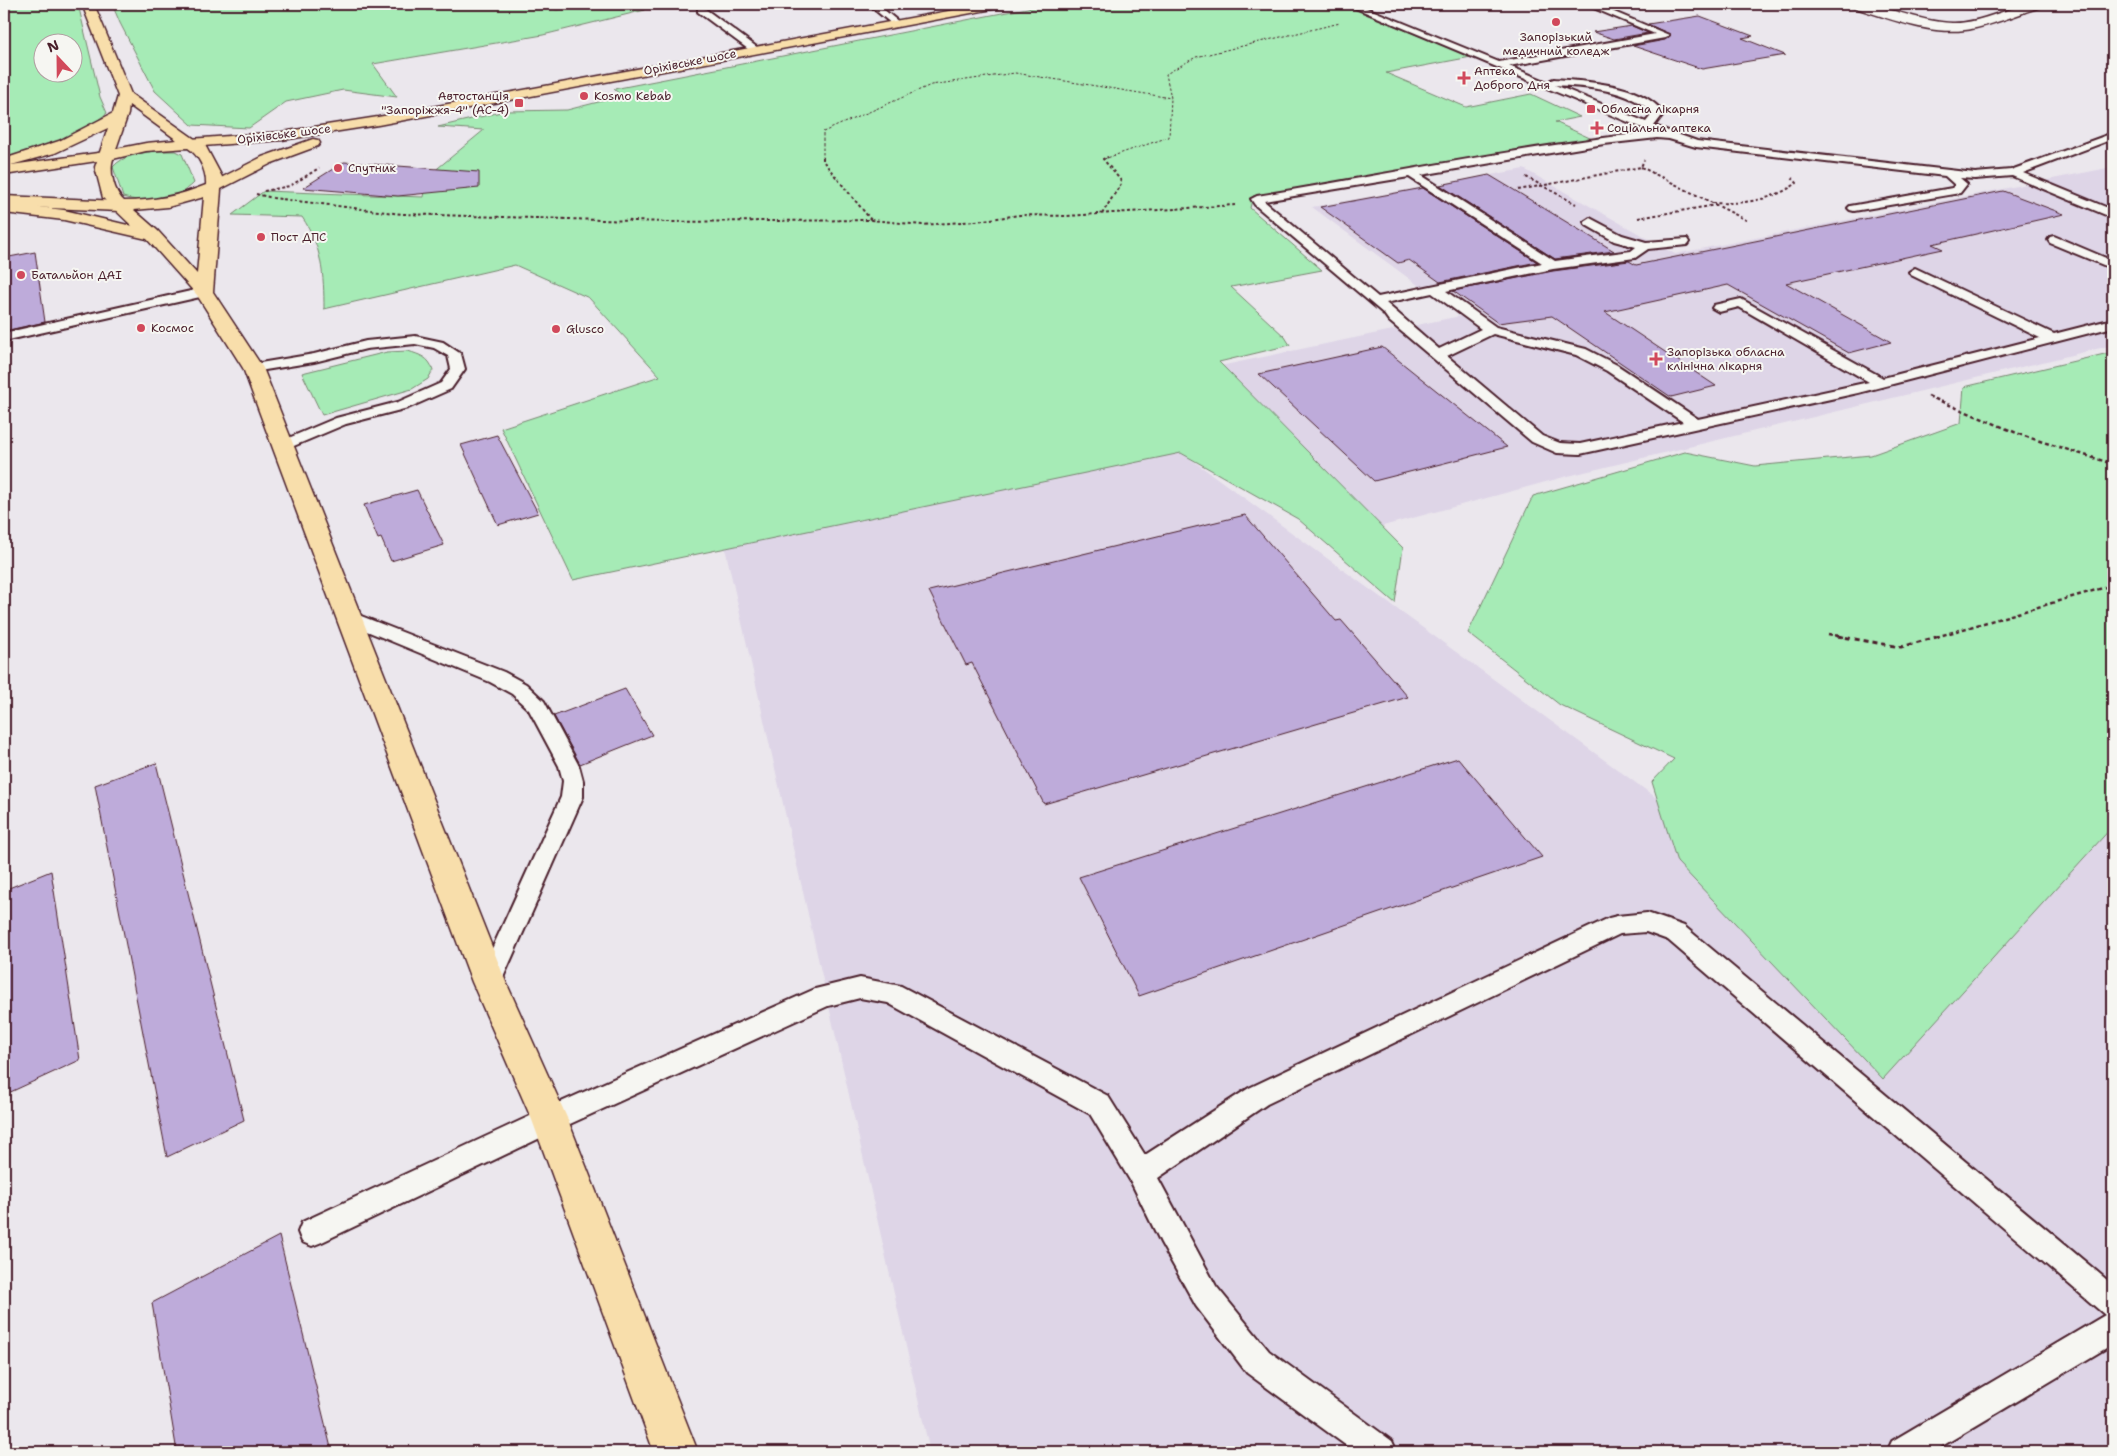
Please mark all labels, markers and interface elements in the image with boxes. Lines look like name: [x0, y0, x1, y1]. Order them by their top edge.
marker: Запорізький медичний коледж: [1550, 16, 1562, 28]
place label: Запорізький медичний коледж: [1503, 29, 1609, 59]
north arrow: [32, 32, 82, 82]
text: N: [45, 36, 62, 56]
street label: Оріхівське шосе: [642, 45, 738, 79]
place label: Аптека Доброго Дня: [1474, 63, 1550, 93]
marker: Аптека Доброго Дня: [1458, 72, 1470, 84]
place label: Автостанція "Запоріжжя-4" (АС-4): [381, 88, 509, 118]
place label: Kosmo Kebab: [594, 88, 671, 104]
marker: Kosmo Kebab: [578, 90, 590, 102]
marker: Автостанція "Запоріжжя-4" (АС-4): [513, 97, 525, 109]
place label: Обласна лікарня: [1601, 101, 1699, 117]
marker: Обласна лікарня: [1585, 103, 1597, 115]
street label: Оріхівське шосе: [236, 120, 332, 148]
place label: Соціальна аптека: [1607, 120, 1712, 136]
marker: Соціальна аптека: [1591, 122, 1603, 134]
place label: Спутник: [348, 160, 397, 176]
marker: Спутник: [332, 162, 344, 174]
place label: Пост ДПС: [271, 229, 326, 245]
marker: Пост ДПС: [255, 231, 267, 243]
place label: Батальйон ДАI: [31, 267, 122, 283]
marker: Батальйон ДАI: [15, 269, 27, 281]
place label: Космос: [151, 320, 194, 336]
place label: Glusco: [566, 321, 604, 337]
marker: Космос: [135, 322, 147, 334]
marker: Glusco: [550, 323, 562, 335]
place label: Запорізька обласна клінічна лікарня: [1667, 344, 1785, 374]
marker: Запорізька обласна клінічна лікарня: [1649, 352, 1663, 366]

